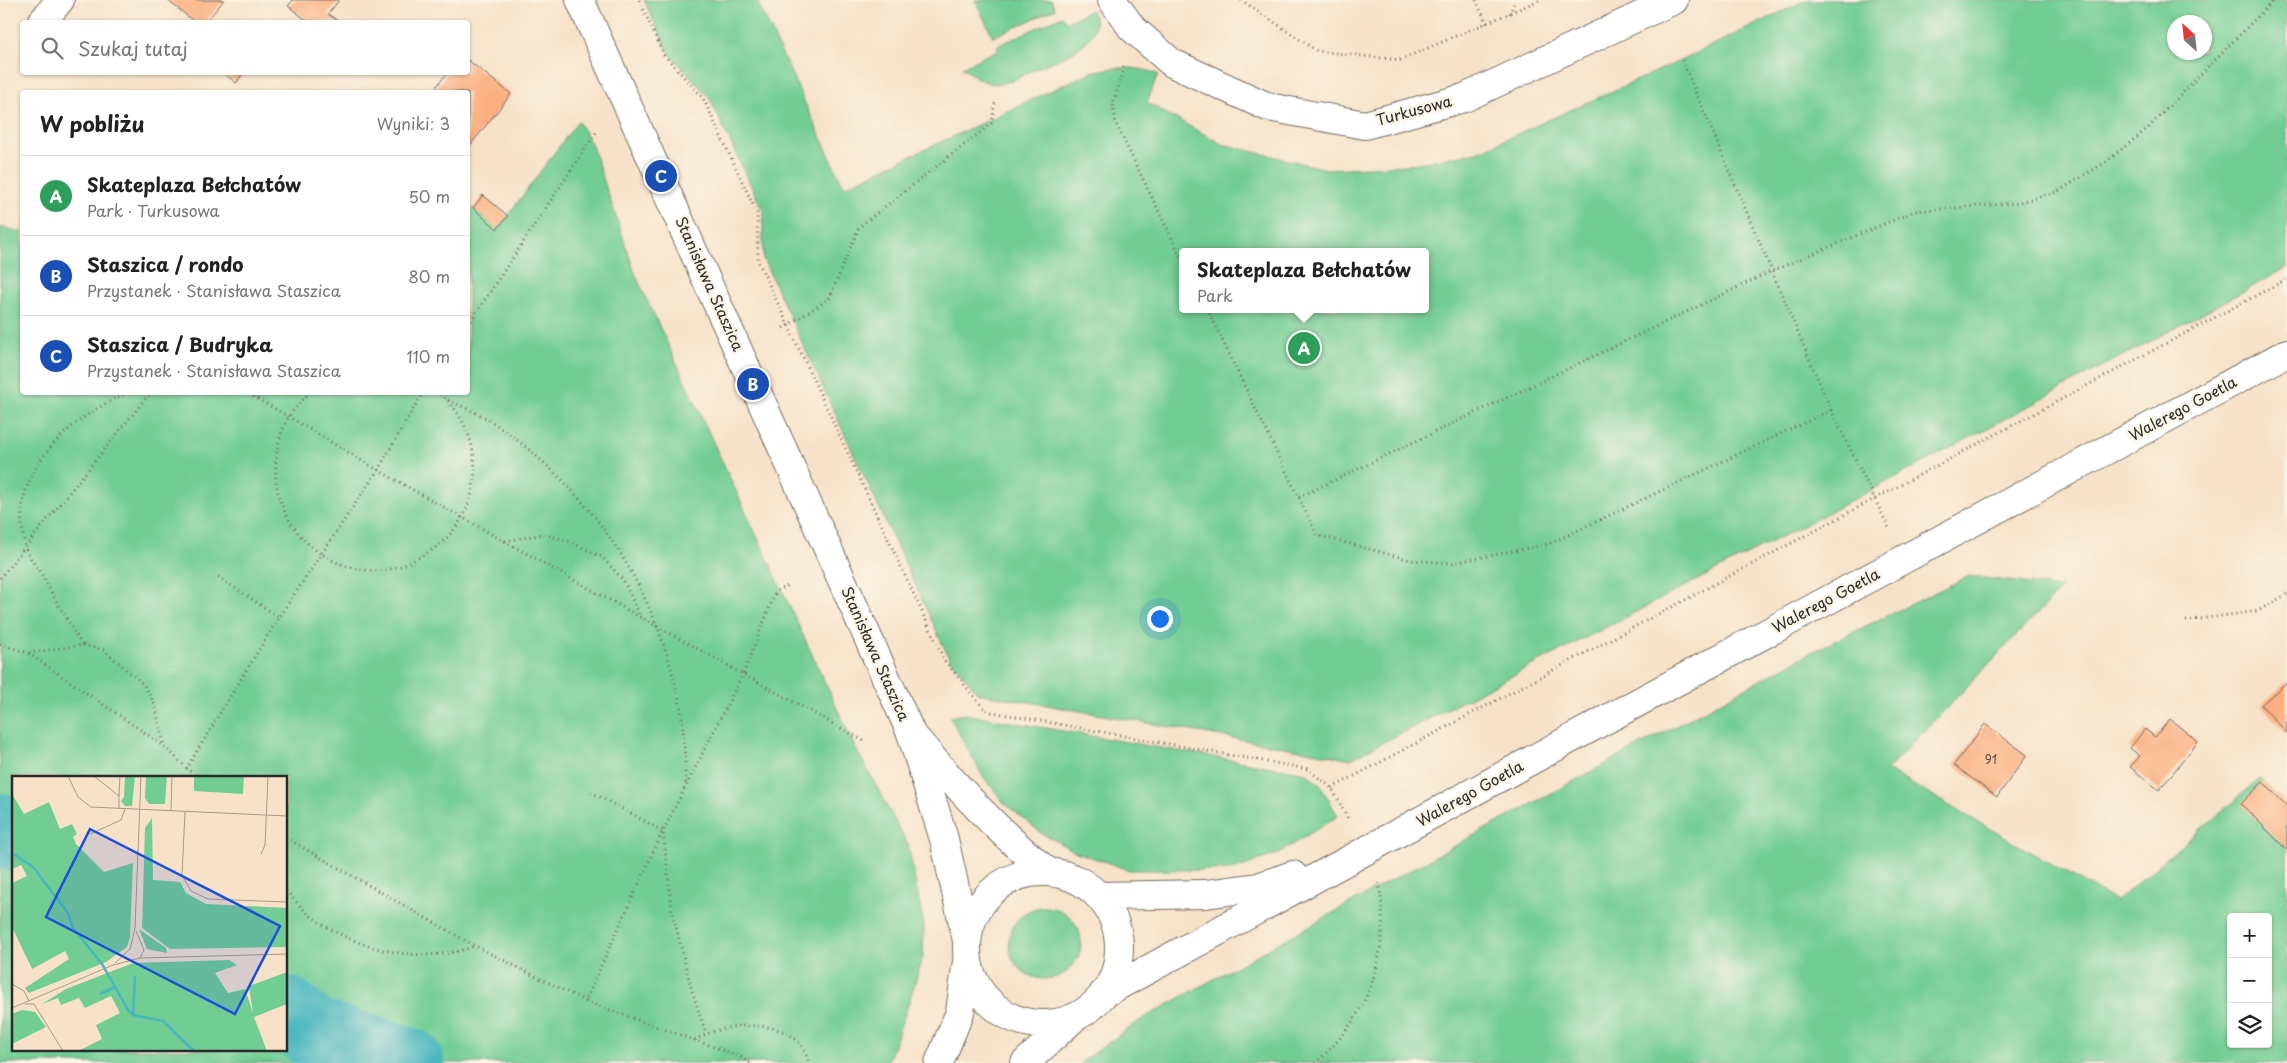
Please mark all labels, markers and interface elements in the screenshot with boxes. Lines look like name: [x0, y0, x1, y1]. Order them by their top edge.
north arrow: [2167, 15, 2212, 60]
search box: [20, 20, 470, 75]
icon: search: [38, 34, 66, 62]
text: Szukaj tutaj: [78, 34, 188, 62]
street label: Turkusowa: [1373, 88, 1455, 131]
text: W pobliżu: [40, 107, 145, 139]
text: Wyniki: 3: [377, 111, 450, 135]
pin: C: [645, 157, 677, 195]
text: Skateplaza Bełchatów: [87, 170, 301, 198]
text: A: [50, 184, 62, 208]
text: 50 m: [409, 184, 450, 208]
text: Park · Turkusowa: [87, 198, 220, 222]
street label: Stanisława Staszica: [670, 212, 751, 355]
popup: [1179, 248, 1429, 313]
text: Staszica / rondo: [87, 250, 243, 278]
text: Skateplaza Bełchatów: [1197, 255, 1411, 283]
text: B: [51, 264, 61, 288]
text: 80 m: [408, 264, 450, 288]
text: Przystanek · Stanisława Staszica: [87, 278, 341, 302]
text: Park: [1197, 283, 1233, 307]
pin: A: [1288, 329, 1320, 367]
text: Staszica / Budryka: [87, 330, 273, 358]
text: C: [50, 344, 62, 368]
text: 110 m: [407, 344, 450, 368]
text: Przystanek · Stanisława Staszica: [87, 358, 341, 382]
pin: B: [737, 365, 769, 403]
street label: Walerego Goetla: [2124, 369, 2241, 446]
street label: Walerego Goetla: [1767, 561, 1884, 638]
street label: Stanisława Staszica: [836, 582, 917, 725]
your location: [1147, 606, 1173, 632]
house number: 91: [1985, 750, 1997, 768]
street label: Walerego Goetla: [1412, 754, 1527, 832]
inset map: [12, 776, 288, 1050]
map controls: [2227, 913, 2272, 1048]
button: +: [2227, 913, 2272, 958]
button: −: [2227, 958, 2272, 1003]
button: layers: [2227, 1003, 2272, 1048]

